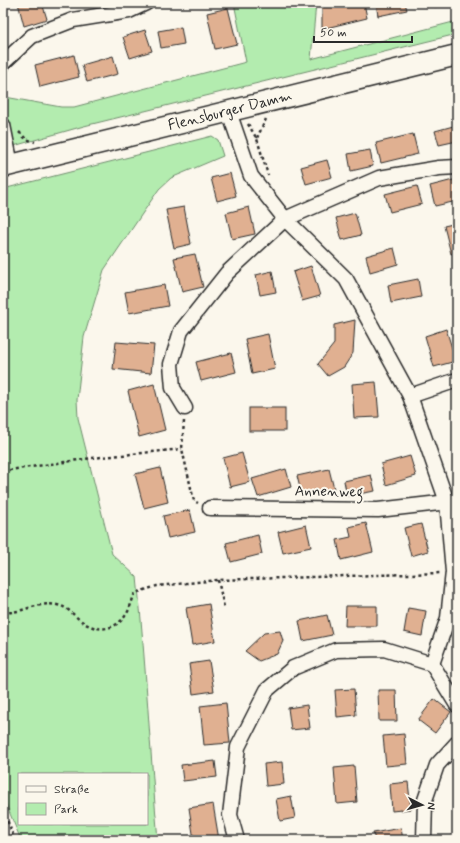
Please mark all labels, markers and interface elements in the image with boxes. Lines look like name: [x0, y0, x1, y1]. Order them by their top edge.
scale bar: [314, 18, 412, 44]
text: 50 m: [320, 25, 347, 41]
street label: Flensburger Damm: [166, 86, 294, 136]
street label: Annenweg: [294, 481, 364, 504]
legend: [18, 773, 148, 825]
text: Straße: [54, 782, 89, 798]
north arrow: [402, 785, 442, 825]
text: Park: [54, 802, 78, 818]
text: N: [424, 802, 438, 810]

